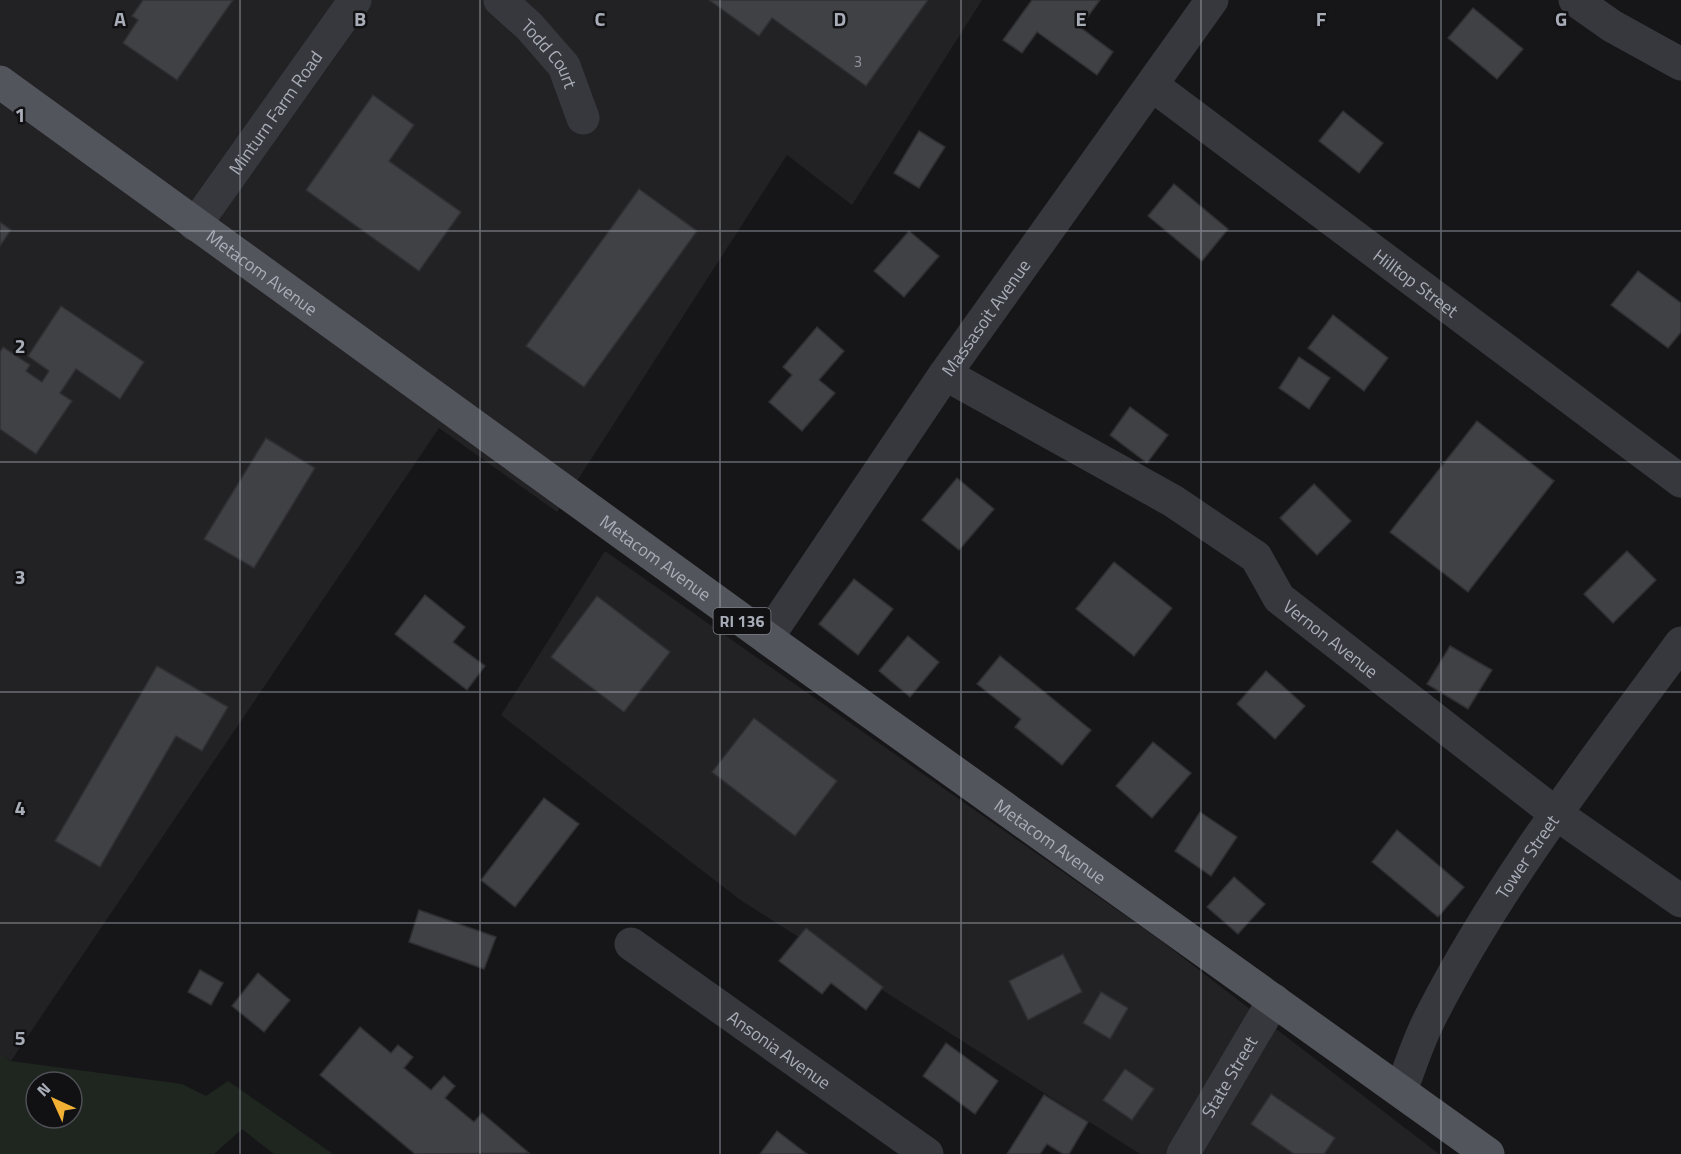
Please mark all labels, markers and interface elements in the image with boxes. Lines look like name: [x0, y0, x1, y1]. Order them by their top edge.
text: A: [114, 3, 126, 34]
text: B: [354, 3, 366, 34]
text: C: [595, 3, 606, 34]
text: D: [834, 3, 846, 34]
text: E: [1075, 3, 1087, 34]
text: F: [1316, 3, 1327, 34]
text: G: [1555, 3, 1567, 34]
street label: Todd Court: [516, 12, 585, 93]
street label: Minturn Farm Road: [221, 45, 328, 180]
house number: 3: [854, 50, 862, 73]
text: 1: [14, 99, 26, 130]
street label: Metacom Avenue: [201, 222, 324, 322]
street label: Hilltop Street: [1368, 242, 1465, 324]
street label: Massasoit Avenue: [934, 253, 1037, 382]
text: 2: [14, 330, 26, 361]
street label: Metacom Avenue: [594, 508, 717, 607]
text: 3: [14, 561, 26, 592]
street label: Vernon Avenue: [1278, 593, 1384, 684]
road number: RI 136: [714, 608, 771, 634]
text: 4: [14, 792, 26, 823]
street label: Metacom Avenue: [989, 792, 1112, 890]
street label: Tower Street: [1489, 808, 1565, 904]
street label: Ansonia Avenue: [722, 1003, 837, 1095]
text: 5: [14, 1022, 26, 1053]
street label: State Street: [1194, 1030, 1264, 1122]
north arrow: [24, 1070, 84, 1130]
text: N: [31, 1077, 56, 1102]

